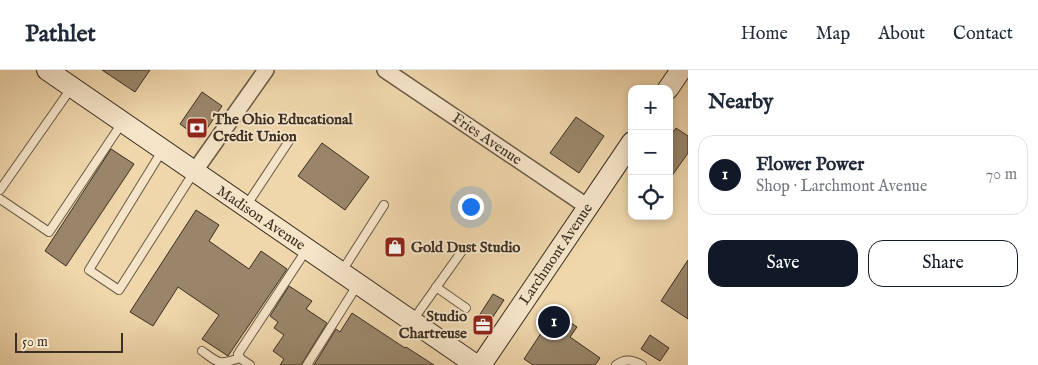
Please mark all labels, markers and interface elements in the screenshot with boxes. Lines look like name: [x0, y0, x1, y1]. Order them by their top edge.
text: Pathlet: [25, 19, 96, 50]
text: Home: [741, 23, 788, 46]
text: Map: [816, 23, 850, 46]
text: About: [878, 23, 925, 46]
text: Contact: [953, 23, 1013, 46]
map controls: [628, 85, 673, 220]
button: +: [628, 85, 673, 130]
text: Nearby: [708, 89, 773, 116]
street label: Fries Avenue: [449, 109, 526, 169]
place label: The Ohio Educational Credit Union: [212, 110, 353, 146]
bank icon: The Ohio Educational Credit Union: [185, 116, 209, 140]
button: −: [628, 130, 673, 175]
text: Flower Power: [756, 153, 864, 177]
text: 1: [722, 165, 728, 185]
text: 70 m: [986, 165, 1017, 185]
button: locate: [628, 175, 673, 220]
text: Shop · Larchmont Avenue: [756, 177, 927, 197]
street label: Madison Avenue: [213, 181, 309, 255]
your location: [458, 194, 484, 220]
street label: Larchmont Avenue: [515, 199, 597, 309]
shop icon: Gold Dust Studio: [383, 235, 407, 259]
place label: Gold Dust Studio: [411, 238, 520, 257]
button: Save: [708, 240, 858, 287]
button: Share: [868, 240, 1018, 287]
pin: 1: [538, 303, 570, 341]
place label: Studio Chartreuse: [399, 307, 467, 343]
office icon: Studio Chartreuse: [471, 313, 495, 337]
scale bar: [15, 330, 122, 353]
text: 50 m: [22, 333, 48, 351]

